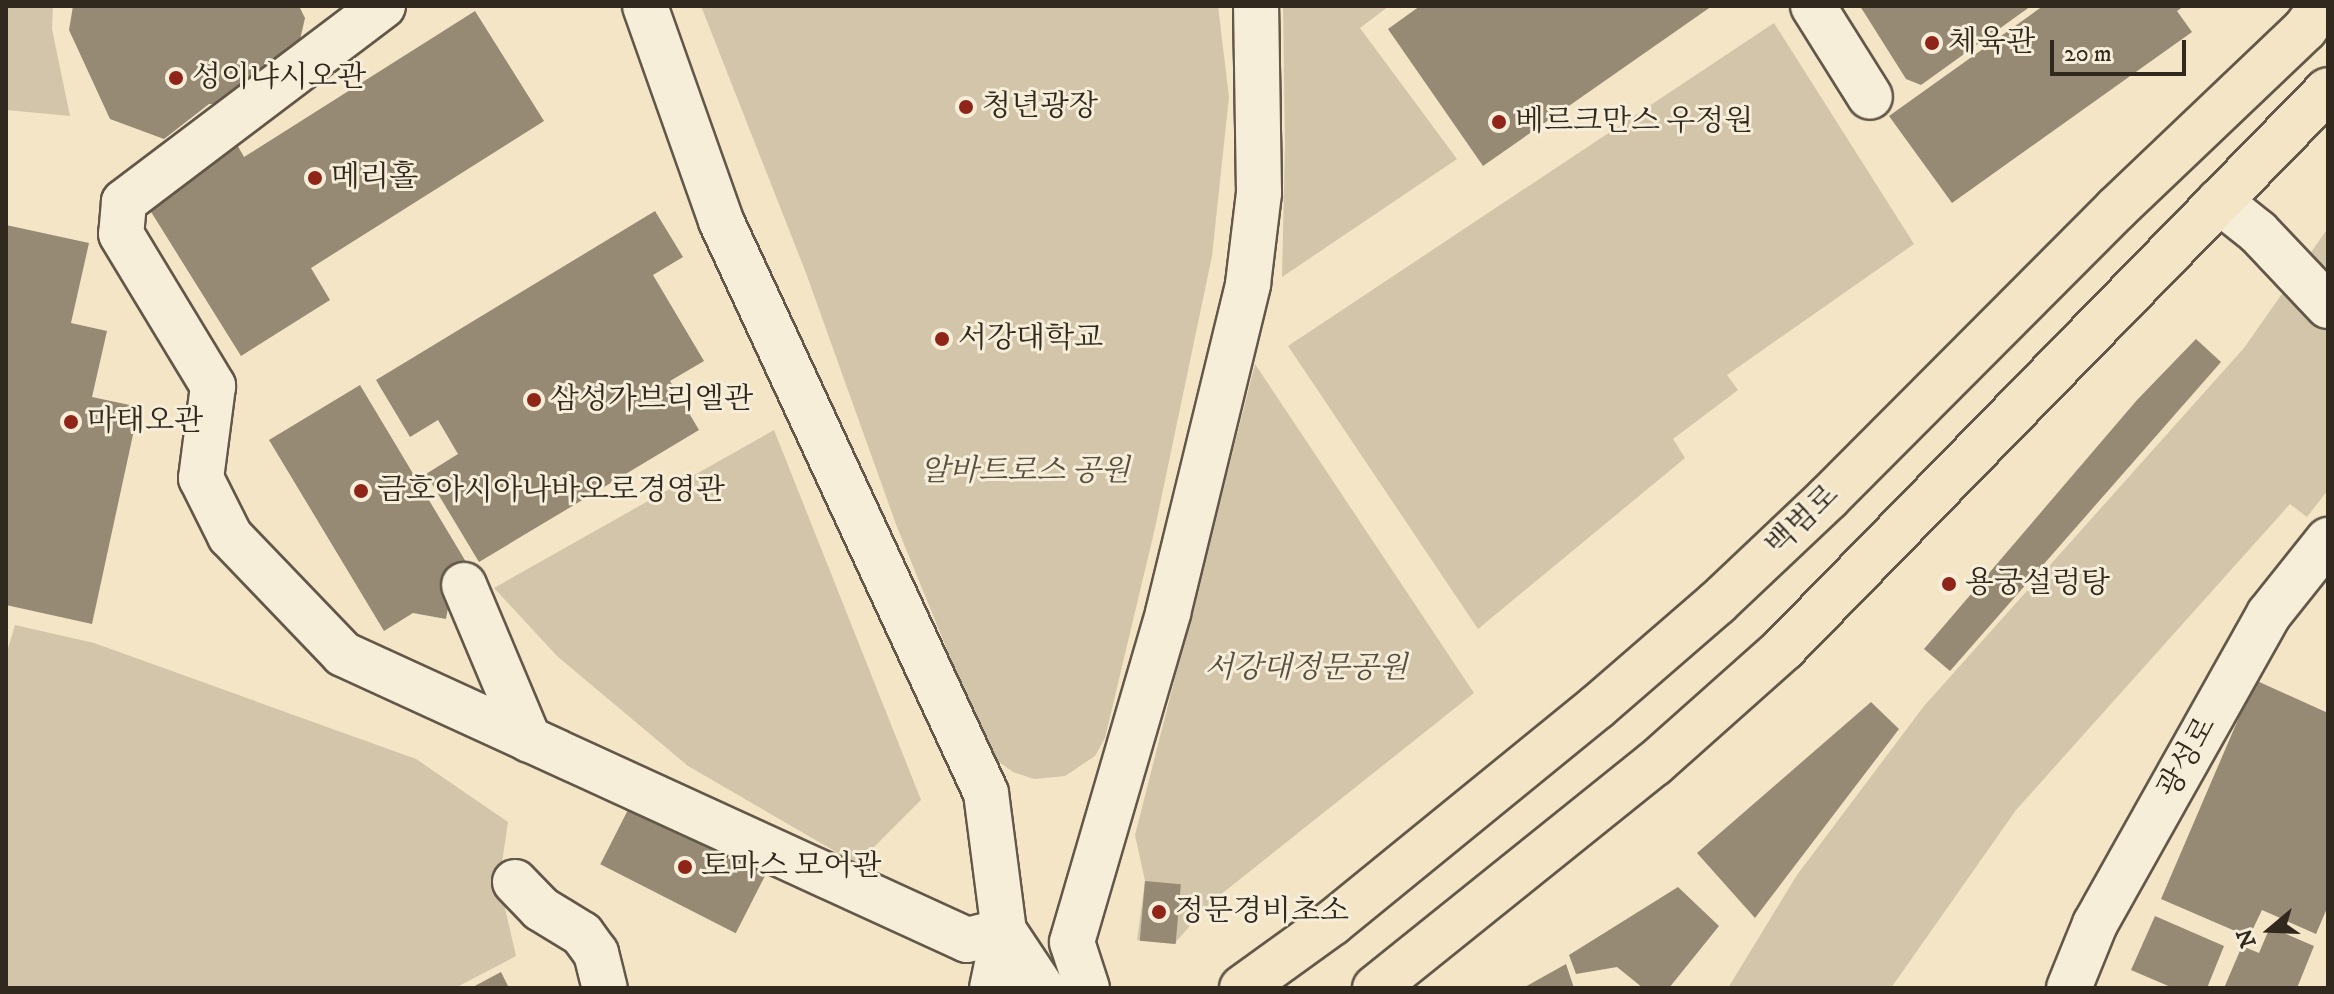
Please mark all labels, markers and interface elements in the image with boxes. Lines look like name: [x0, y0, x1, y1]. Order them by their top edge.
scale bar: [2054, 24, 2190, 74]
place label: 체육관: [1948, 25, 2035, 61]
marker: 체육관: [1923, 34, 1941, 52]
text: 20 m: [2064, 39, 2112, 69]
place label: 성이냐시오관: [192, 60, 366, 96]
marker: 성이냐시오관: [167, 69, 185, 87]
place label: 청년광장: [982, 89, 1098, 125]
marker: 청년광장: [957, 98, 975, 116]
place label: 베르크만스 우정원: [1515, 104, 1753, 140]
marker: 베르크만스 우정원: [1490, 113, 1508, 131]
place label: 메리홀: [331, 160, 418, 196]
marker: 메리홀: [306, 169, 324, 187]
place label: 서강대학교: [958, 321, 1103, 357]
marker: 서강대학교: [933, 330, 951, 348]
place label: 삼성가브리엘관: [550, 382, 753, 418]
marker: 삼성가브리엘관: [525, 391, 543, 409]
place label: 마태오관: [87, 404, 203, 440]
marker: 마태오관: [62, 413, 80, 431]
park label: 알바트로스 공원: [920, 454, 1130, 490]
place label: 금호아시아나바오로경영관: [377, 473, 725, 509]
street label: 백범로: [1759, 478, 1847, 564]
marker: 금호아시아나바오로경영관: [352, 482, 370, 500]
place label: 용궁설렁탕: [1965, 566, 2110, 602]
marker: 용궁설렁탕: [1940, 575, 1958, 593]
park label: 서강대정문공원: [1205, 651, 1407, 687]
street label: 광성로: [2151, 711, 2225, 805]
place label: 토마스 모어관: [701, 849, 881, 885]
marker: 토마스 모어관: [676, 858, 694, 876]
north arrow: [2230, 890, 2310, 970]
place label: 정문경비초소: [1175, 894, 1349, 930]
marker: 정문경비초소: [1150, 903, 1168, 921]
text: N: [2231, 925, 2263, 951]

